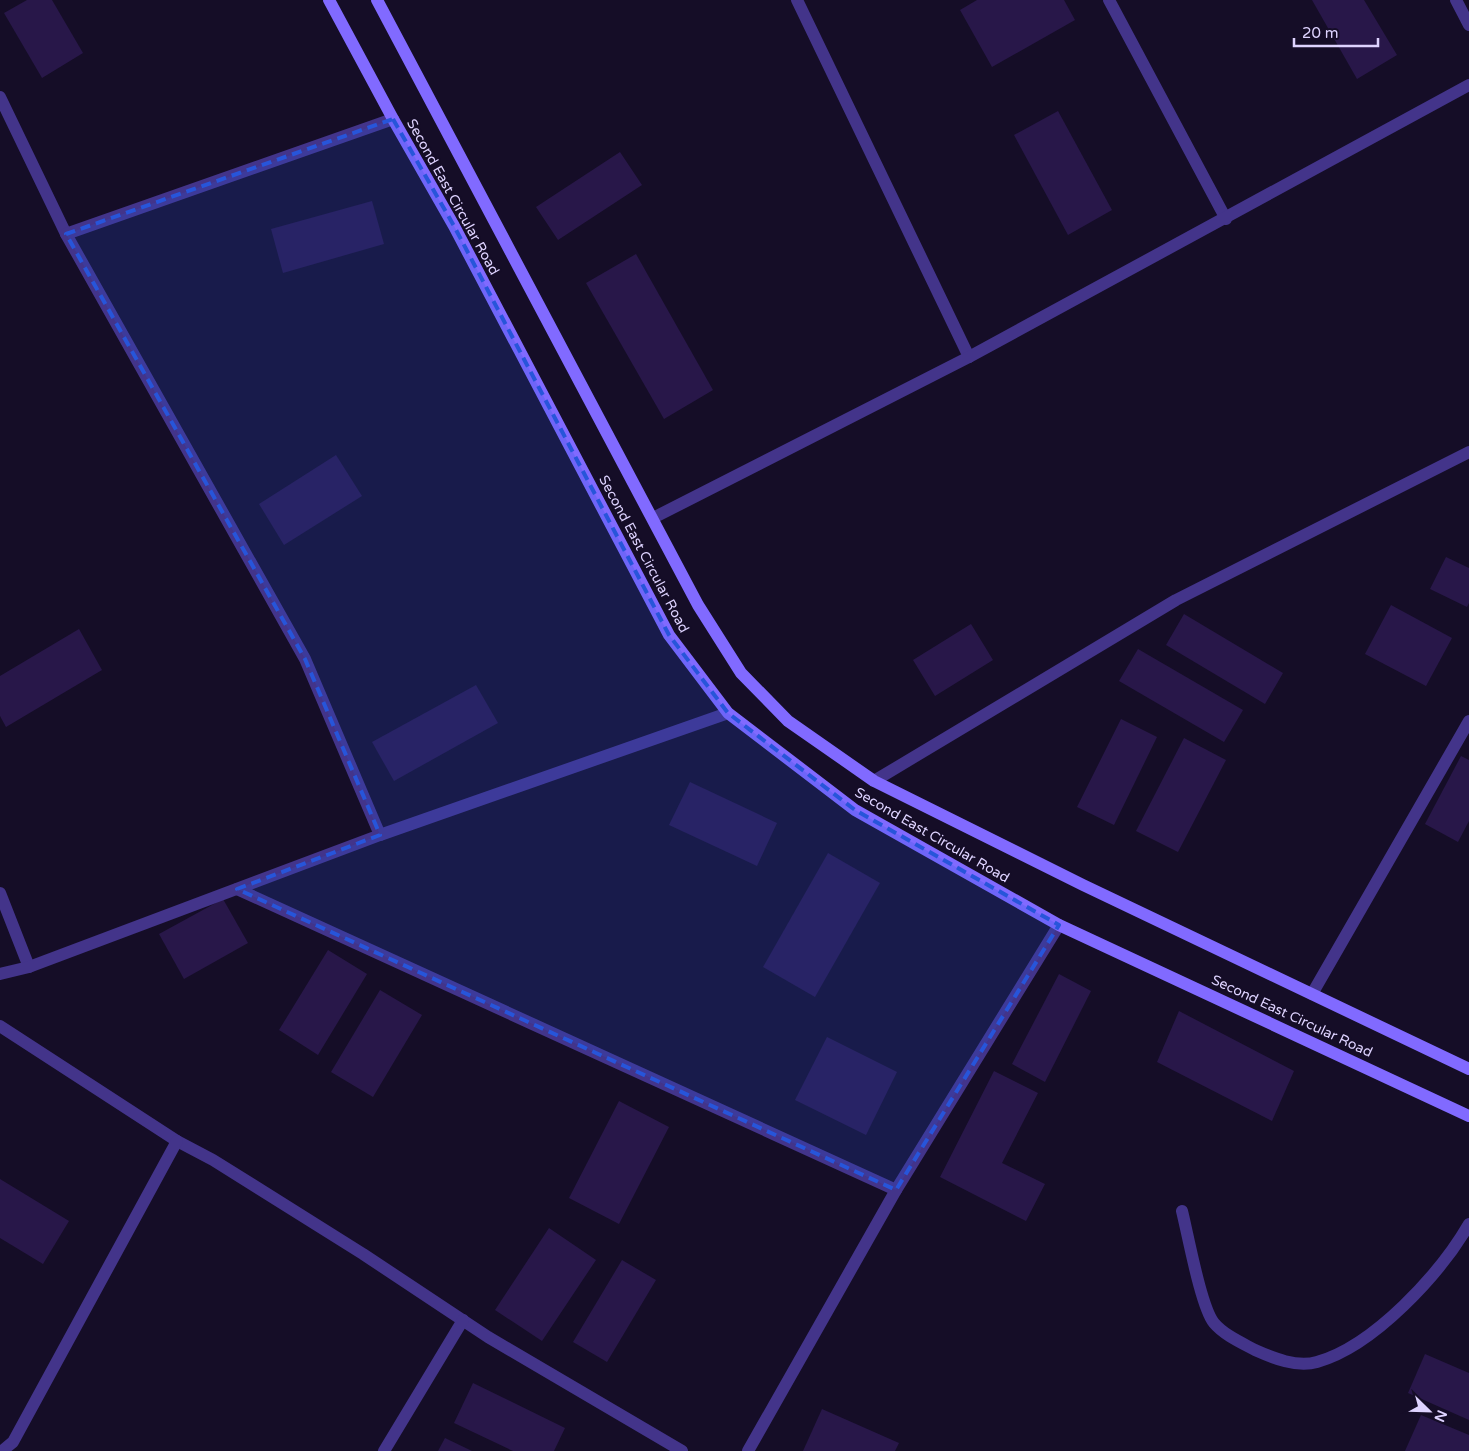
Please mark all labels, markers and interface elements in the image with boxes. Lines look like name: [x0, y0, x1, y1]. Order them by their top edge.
scale bar: [1294, 15, 1378, 47]
text: 20 m: [1302, 24, 1339, 42]
street label: Second East Circular Road: [403, 116, 503, 278]
street label: Second East Circular Road: [595, 472, 693, 636]
street label: Second East Circular Road: [852, 784, 1012, 886]
street label: Second East Circular Road: [1209, 971, 1375, 1061]
north arrow: [1404, 1386, 1454, 1436]
text: N: [1430, 1407, 1451, 1424]

